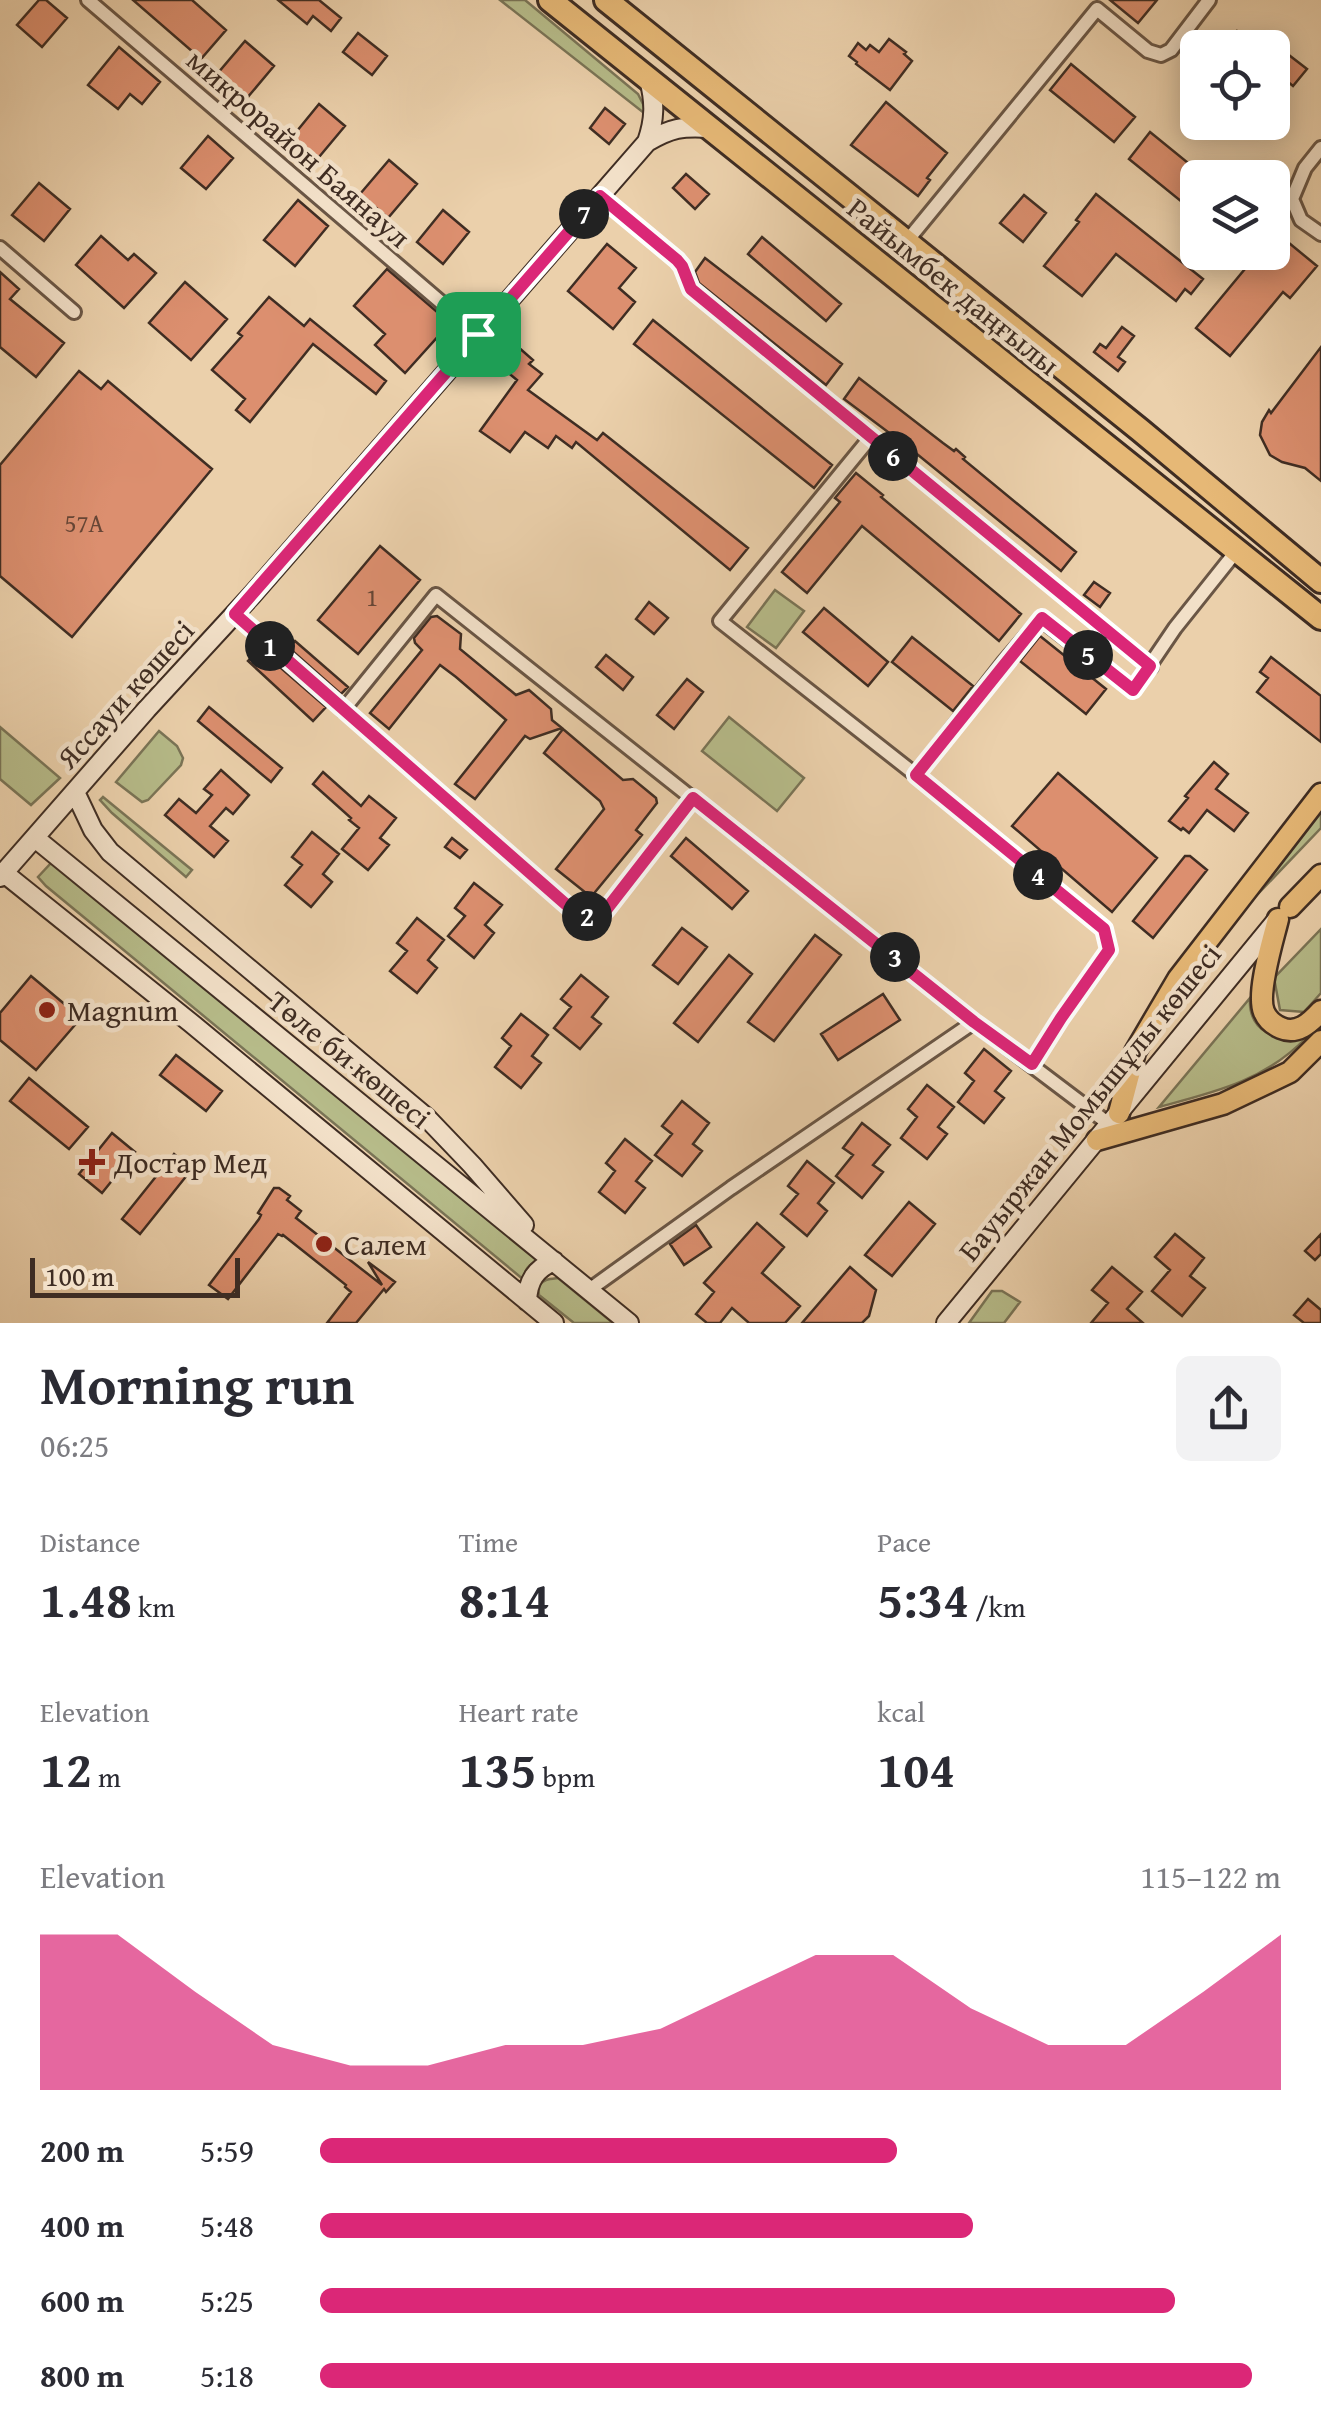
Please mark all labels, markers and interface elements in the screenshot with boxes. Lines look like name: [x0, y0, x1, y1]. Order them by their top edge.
map controls: [1180, 30, 1290, 270]
button: locate: [1180, 30, 1290, 140]
street label: микрорайон Баянаул: [177, 38, 421, 258]
button: layers: [1180, 160, 1290, 270]
street label: Райымбек даңғылы: [838, 186, 1070, 386]
pin: 7: [559, 189, 609, 239]
text: 7: [577, 193, 591, 234]
pin: [436, 292, 521, 377]
icon: arrive: [451, 307, 506, 362]
pin: 6: [868, 431, 918, 481]
text: 6: [886, 435, 900, 476]
house number: 57А: [64, 505, 104, 541]
house number: 1: [366, 579, 378, 615]
street label: Яссауи көшесі: [45, 610, 204, 779]
pin: 1: [245, 621, 295, 671]
text: 1: [263, 625, 277, 666]
pin: 5: [1063, 630, 1113, 680]
text: 5: [1081, 634, 1095, 675]
pin: 4: [1013, 850, 1063, 900]
text: 4: [1031, 854, 1045, 895]
pin: 2: [562, 891, 612, 941]
text: 2: [580, 895, 594, 936]
pin: 3: [870, 932, 920, 982]
street label: Бауыржан Момышұлы көшесі: [947, 934, 1231, 1270]
text: 3: [888, 936, 902, 977]
street label: Төле би көшесі: [259, 979, 441, 1139]
place label: Magnum: [67, 988, 179, 1032]
marker: Magnum: [36, 999, 58, 1021]
place label: Достар Мед: [113, 1140, 267, 1184]
marker: Достар Мед: [79, 1149, 105, 1175]
place label: Салем: [344, 1222, 427, 1266]
marker: Салем: [313, 1233, 335, 1255]
scale bar: [30, 1253, 240, 1298]
text: 100 m: [45, 1255, 114, 1296]
text: Morning run: [40, 1344, 354, 1424]
button: share: [1176, 1356, 1281, 1461]
text: 06:25: [40, 1422, 109, 1469]
text: Distance: [40, 1521, 140, 1562]
text: Time: [459, 1521, 518, 1562]
text: Pace: [877, 1521, 931, 1562]
text: 1.48: [40, 1562, 132, 1635]
text: 8:14: [459, 1562, 551, 1635]
text: 5:34: [877, 1562, 969, 1635]
text: km: [132, 1586, 175, 1627]
text: /km: [969, 1586, 1026, 1627]
text: Elevation: [40, 1691, 150, 1732]
text: Heart rate: [459, 1691, 579, 1732]
text: kcal: [877, 1691, 925, 1732]
text: 12: [40, 1732, 92, 1805]
text: 135: [459, 1732, 536, 1805]
text: 104: [877, 1732, 955, 1805]
text: m: [92, 1756, 121, 1797]
text: bpm: [536, 1756, 595, 1797]
text: Elevation: [40, 1853, 165, 1900]
text: 115–122 m: [1140, 1853, 1281, 1900]
text: 200 m: [40, 2127, 124, 2174]
text: 5:59: [200, 2127, 254, 2174]
text: 400 m: [40, 2202, 124, 2249]
text: 5:48: [200, 2202, 254, 2249]
text: 600 m: [40, 2277, 124, 2324]
text: 5:25: [200, 2277, 254, 2324]
text: 800 m: [40, 2352, 124, 2399]
text: 5:18: [200, 2352, 254, 2399]

